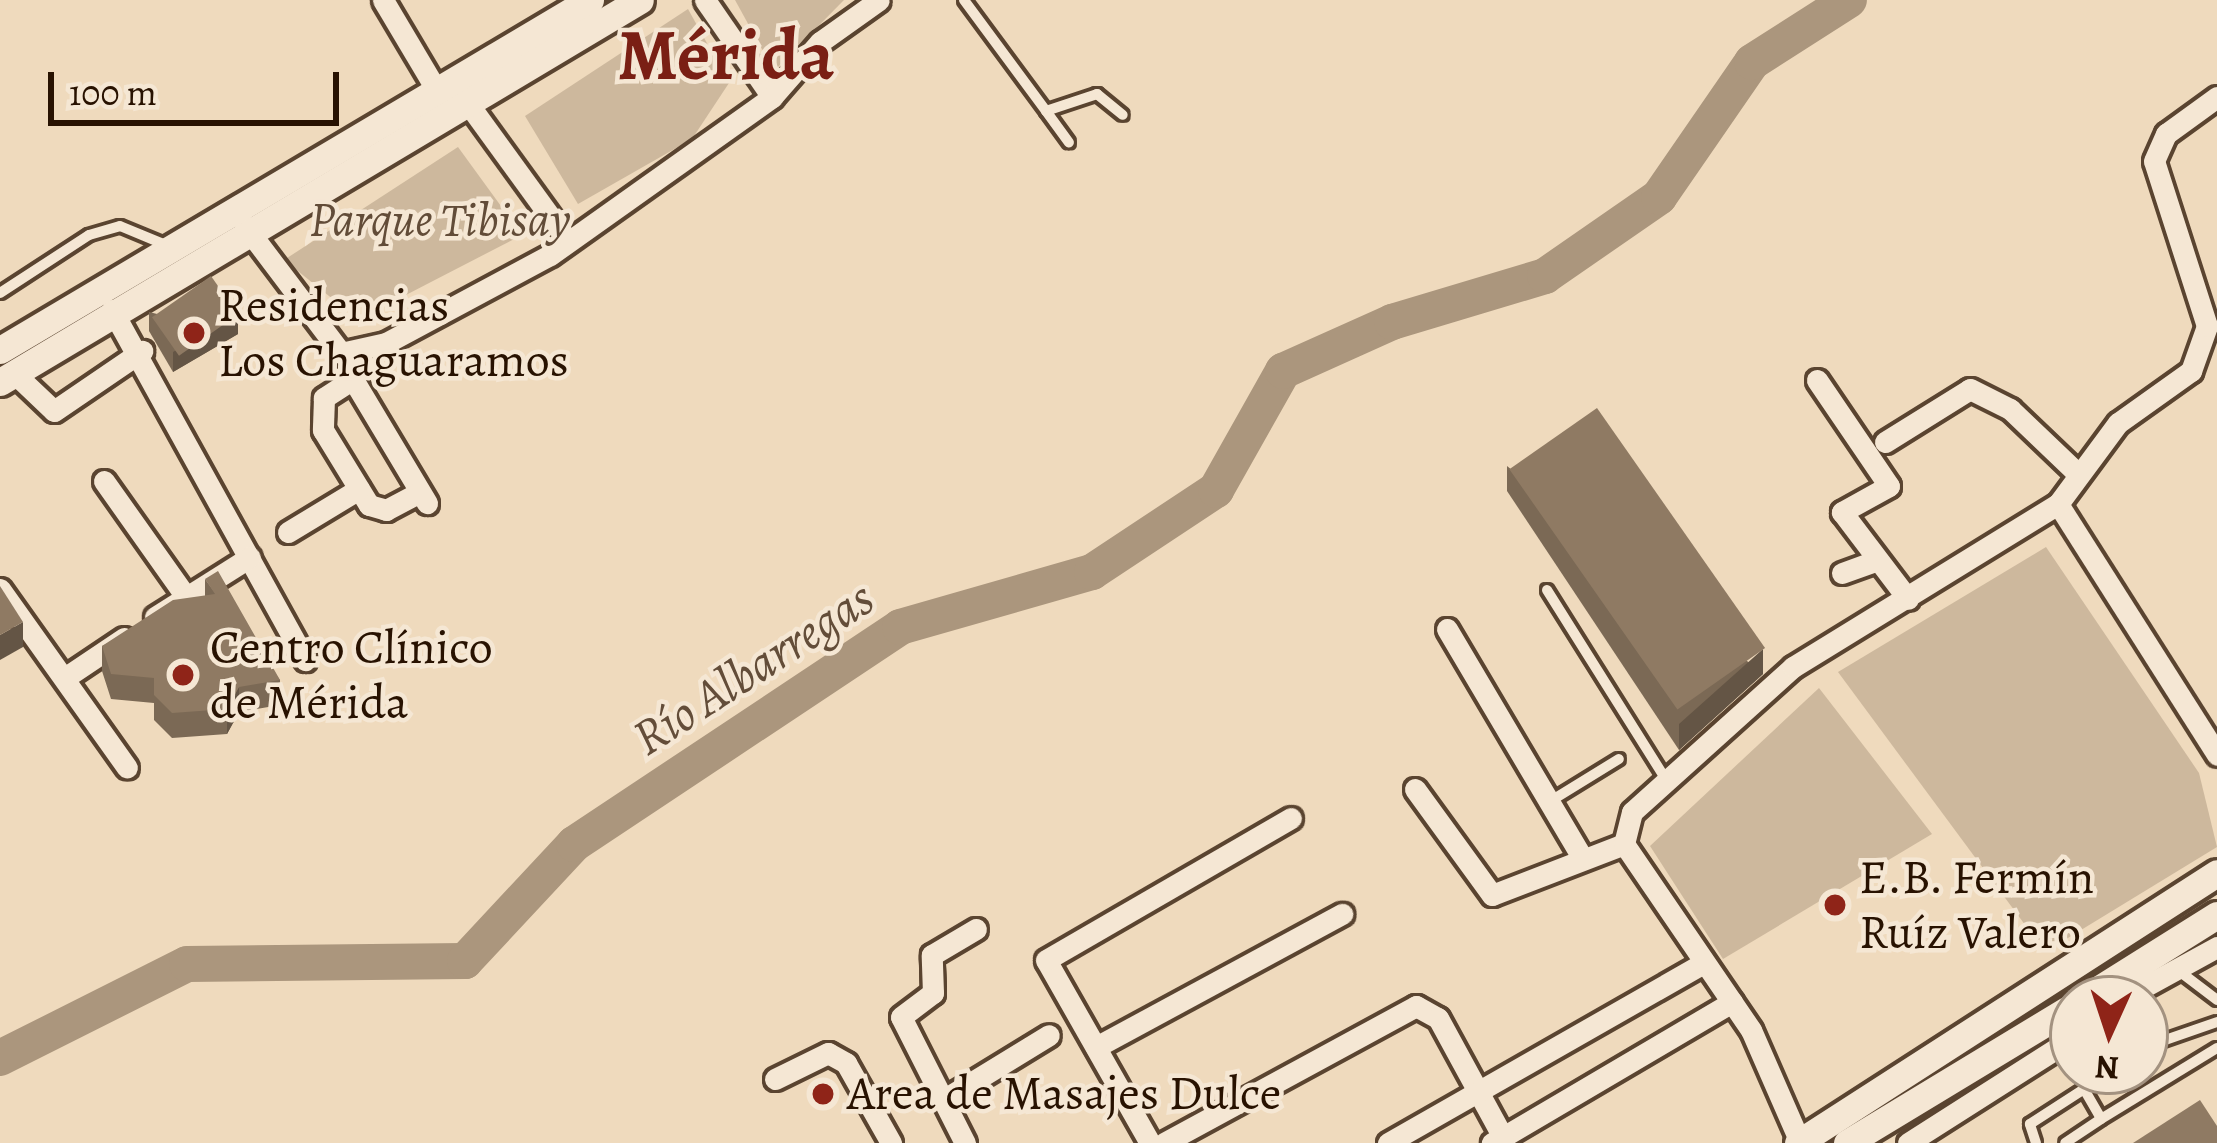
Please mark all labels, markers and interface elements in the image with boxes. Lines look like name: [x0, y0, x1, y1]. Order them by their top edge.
district label: Mérida: [618, 12, 834, 98]
scale bar: [54, 48, 345, 122]
text: 100 m: [69, 68, 157, 117]
park label: Parque Tibisay: [309, 191, 571, 249]
place label: Residencias Los Chaguaramos: [218, 276, 569, 389]
marker: Residencias Los Chaguaramos: [181, 320, 207, 346]
water label: Río Albarregas: [621, 567, 885, 769]
place label: Centro Clínico de Mérida: [210, 618, 493, 731]
marker: Centro Clínico de Mérida: [167, 659, 199, 691]
place label: E.B. Fermín Ruíz Valero: [1859, 848, 2095, 961]
marker: E.B. Fermín Ruíz Valero: [1822, 892, 1848, 918]
north arrow: [2049, 975, 2169, 1095]
text: N: [2094, 1045, 2120, 1092]
place label: Area de Masajes Dulce: [847, 1065, 1281, 1123]
marker: Area de Masajes Dulce: [810, 1081, 836, 1107]

